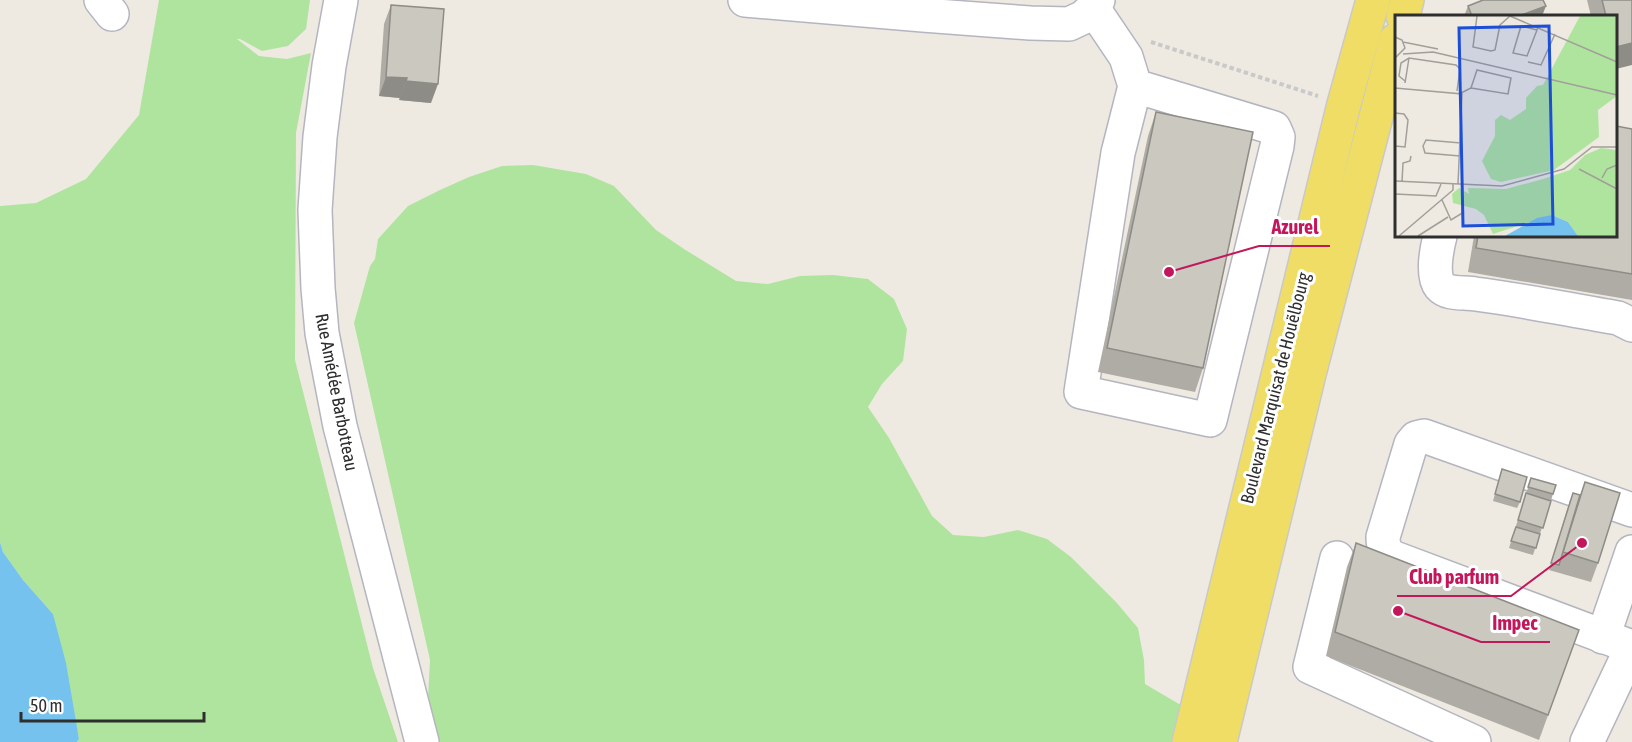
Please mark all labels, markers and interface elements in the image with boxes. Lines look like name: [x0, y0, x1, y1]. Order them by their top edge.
inset map: [1395, 15, 1617, 237]
callout: Azurel: [1259, 208, 1330, 246]
text: Azurel: [1271, 215, 1319, 238]
street label: Boulevard Marquisat de Houëlbourg: [1236, 270, 1314, 506]
street label: Rue Amédée Barbotteau: [311, 311, 363, 473]
callout: Club parfum: [1397, 558, 1511, 596]
text: Club parfum: [1409, 565, 1499, 588]
callout: Impec: [1481, 604, 1550, 642]
text: Impec: [1492, 611, 1538, 634]
scale bar: [21, 685, 204, 723]
text: 50 m: [30, 695, 62, 716]

